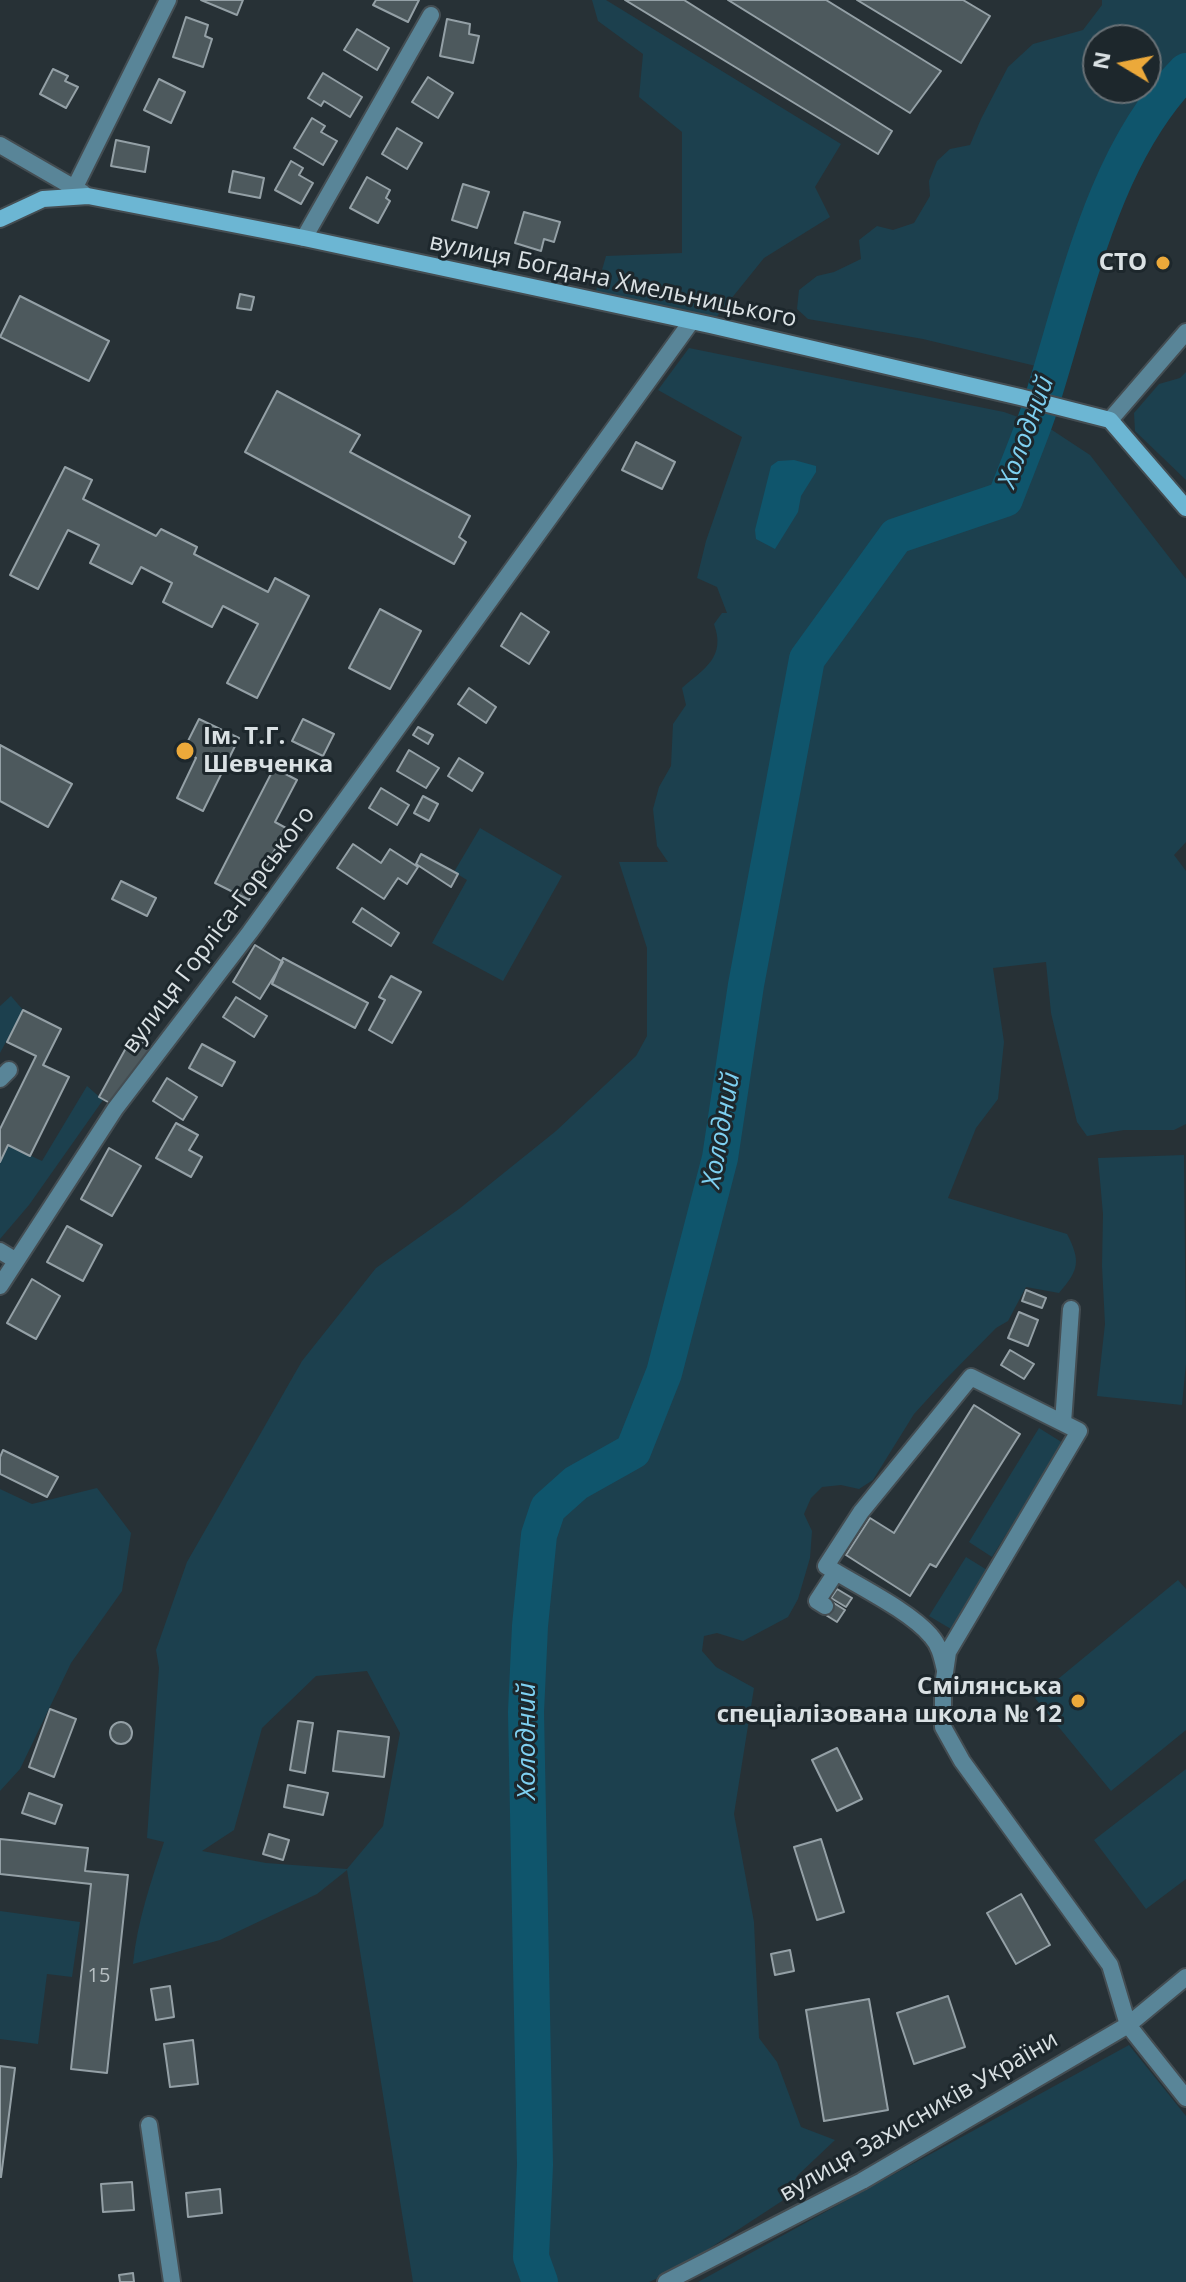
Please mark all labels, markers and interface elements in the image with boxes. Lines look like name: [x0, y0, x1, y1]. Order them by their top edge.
north arrow: [1082, 24, 1162, 104]
text: N: [1084, 49, 1117, 72]
street label: вулиця Богдана Хмельницького: [427, 228, 799, 334]
place label: СТО: [1099, 249, 1147, 277]
marker: СТО: [1154, 254, 1172, 272]
water label: Холодний: [992, 372, 1062, 492]
place label: Ім. Т.Г. Шевченка: [203, 723, 333, 779]
marker: Ім. Т.Г. Шевченка: [174, 740, 196, 762]
street label: вулиця Горліса-Горського: [117, 801, 321, 1059]
water label: Холодний: [696, 1070, 748, 1190]
place label: Смілянська спеціалізована школа № 12: [717, 1673, 1062, 1729]
water label: Холодний: [512, 1683, 544, 1799]
marker: Смілянська спеціалізована школа № 12: [1069, 1692, 1087, 1710]
house number: 15: [88, 1964, 110, 1988]
street label: вулиця Захисників України: [775, 2025, 1063, 2209]

